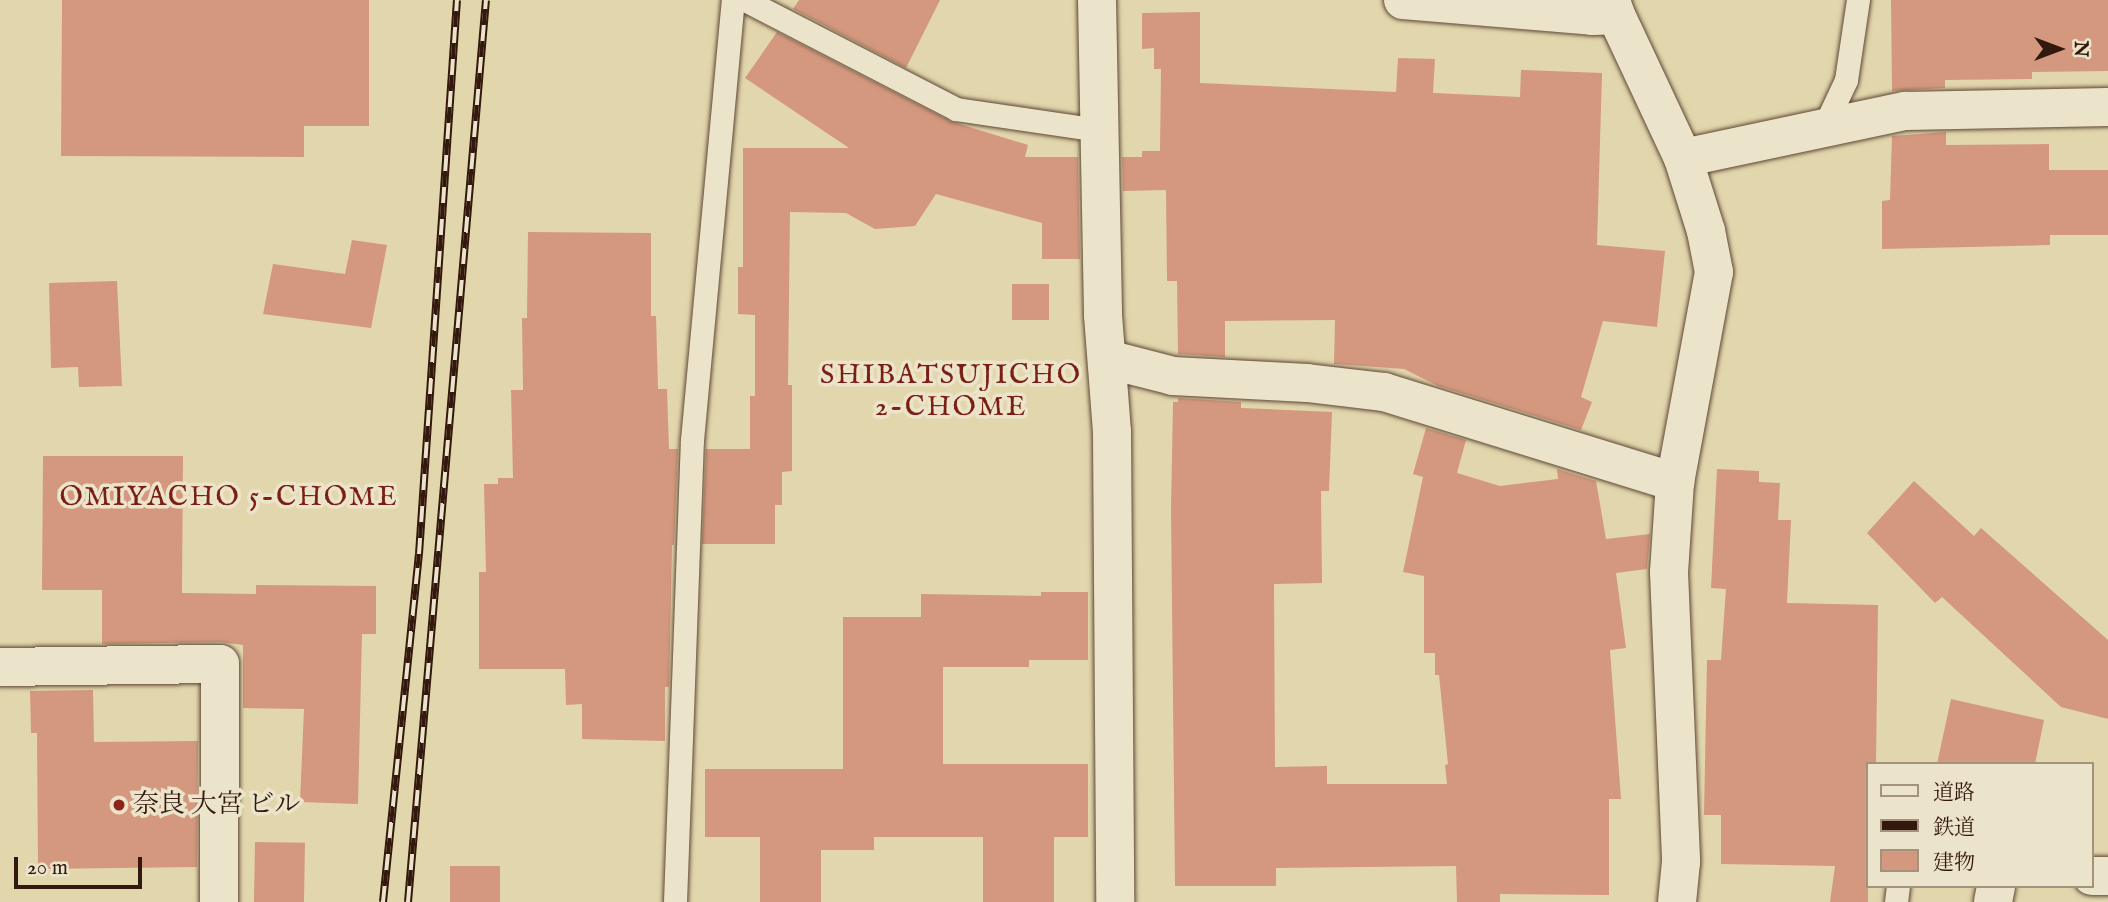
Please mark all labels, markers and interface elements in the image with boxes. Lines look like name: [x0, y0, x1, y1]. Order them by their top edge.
north arrow: [2024, 14, 2094, 84]
text: N: [2068, 41, 2092, 57]
district label: SHIBATSUJICHO 2-CHOME: [822, 359, 1080, 425]
district label: OMIYACHO 5-CHOME: [61, 481, 397, 515]
legend: [1867, 762, 2094, 888]
text: 道路: [1933, 780, 1975, 807]
place label: 奈良 大宮 ビル: [133, 789, 300, 821]
marker: 奈良 大宮 ビル: [111, 797, 127, 813]
text: 鉄道: [1933, 815, 1975, 842]
scale bar: [18, 842, 145, 886]
text: 建物: [1933, 850, 1975, 877]
text: 20 m: [27, 855, 68, 882]

